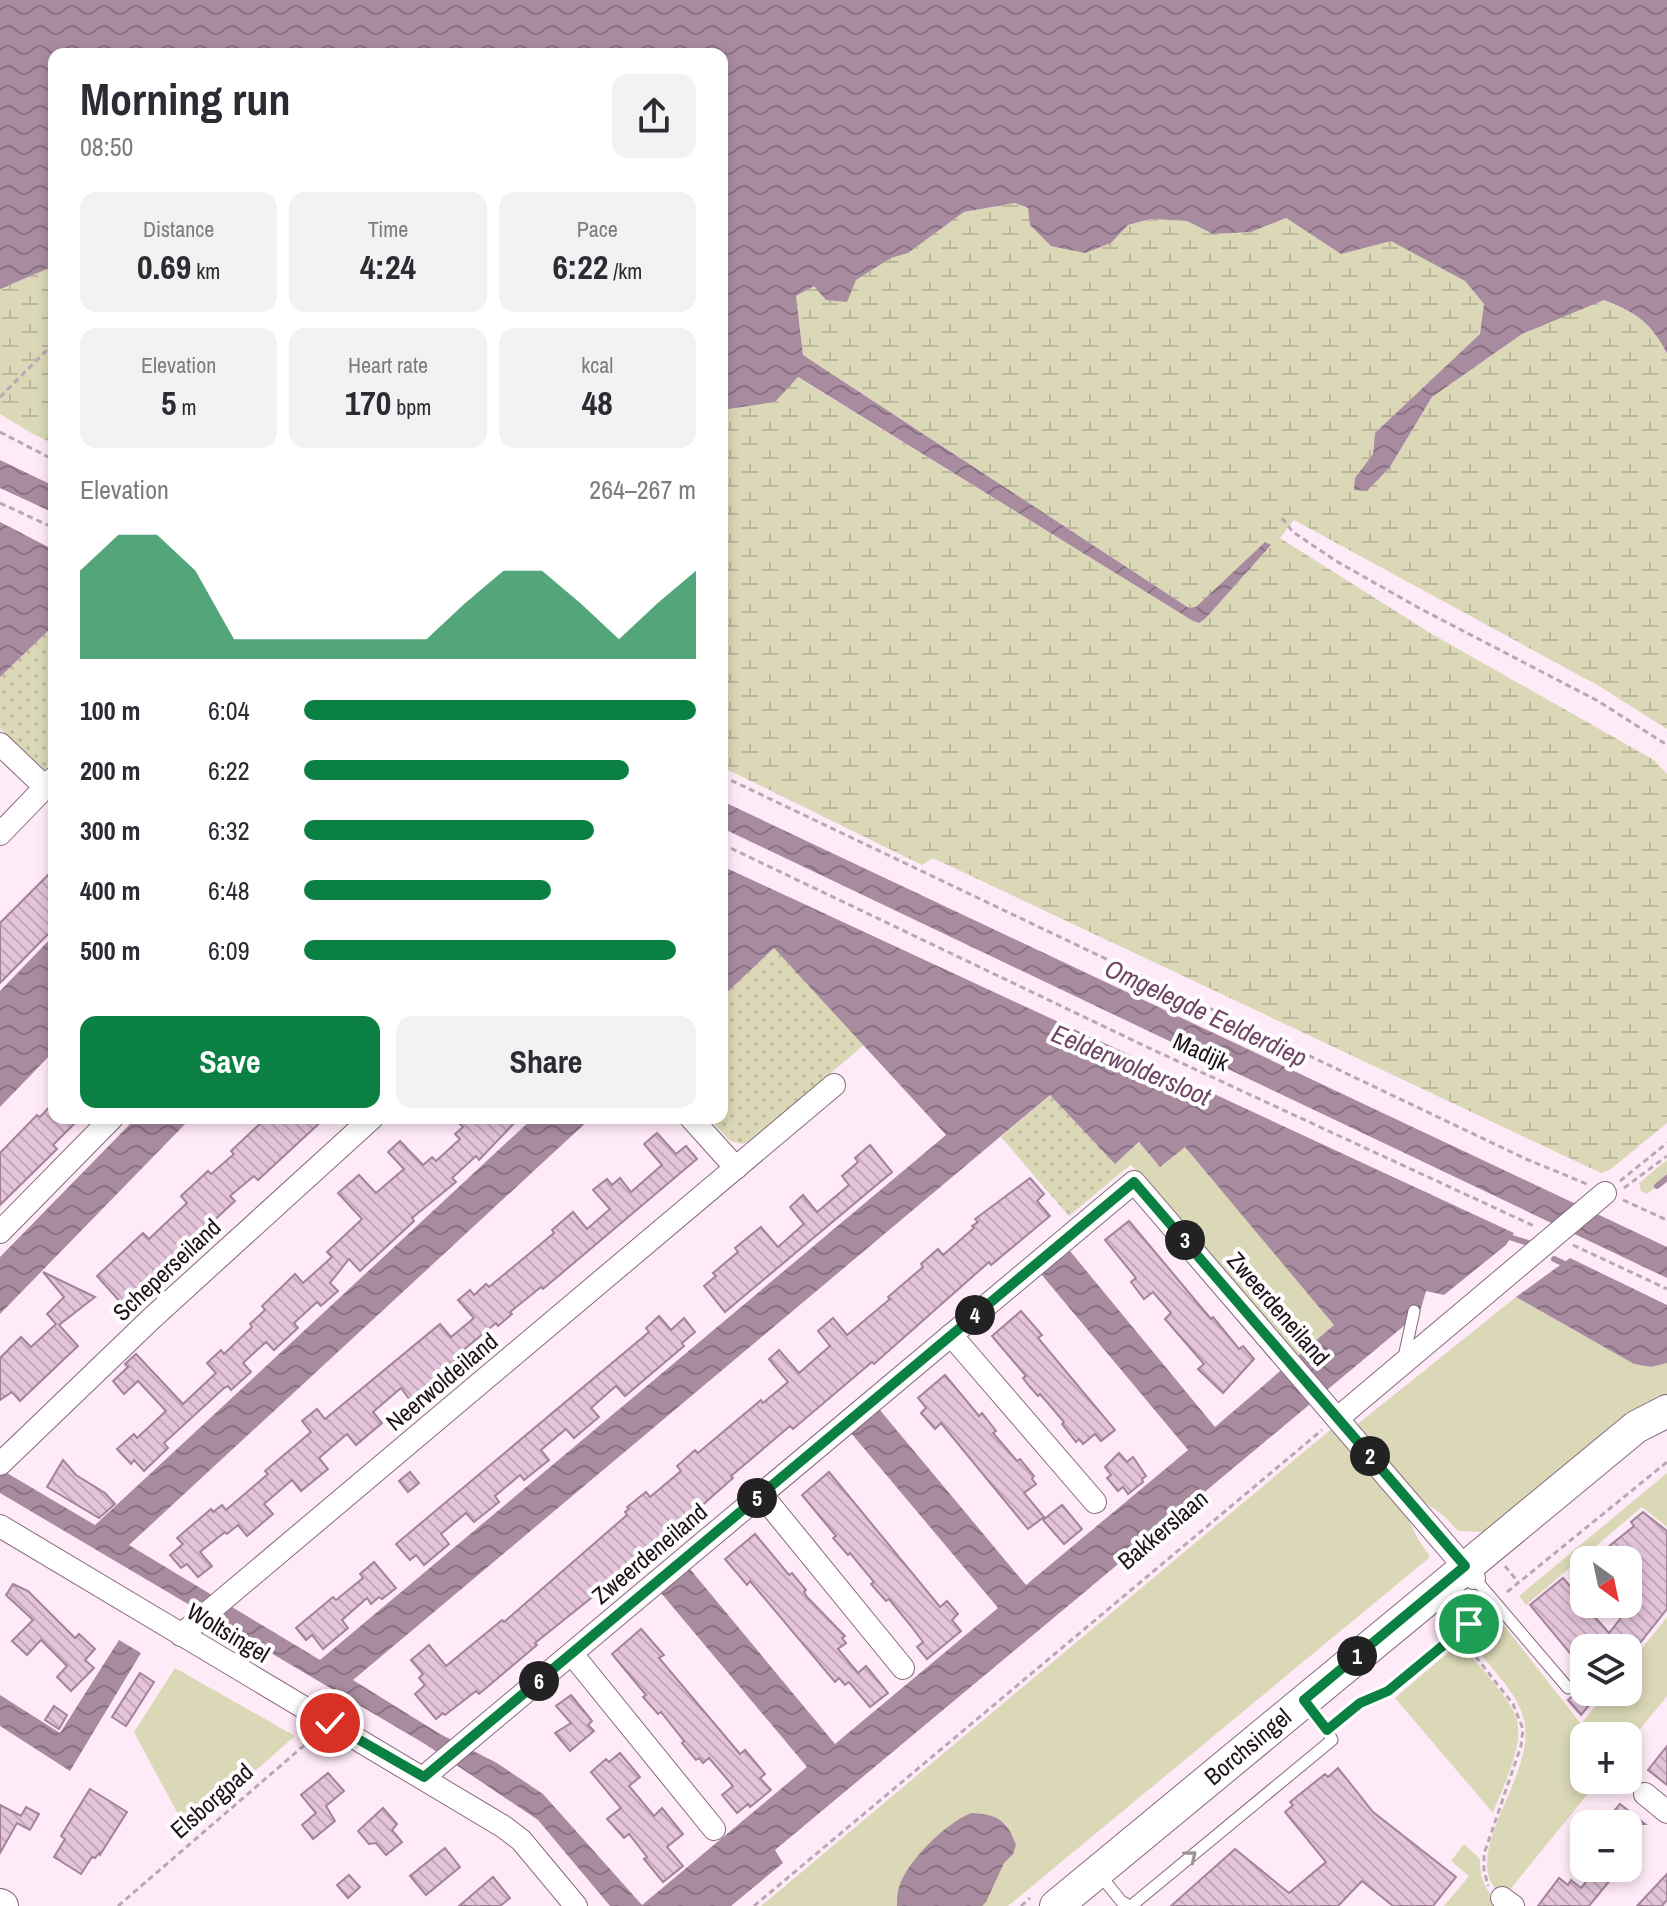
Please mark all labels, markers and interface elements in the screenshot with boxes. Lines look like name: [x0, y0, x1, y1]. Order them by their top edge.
text: Morning run: [80, 69, 290, 129]
button: share: [612, 74, 696, 158]
text: 08:50: [80, 129, 133, 164]
text: Distance: [143, 214, 214, 244]
text: Time: [368, 214, 408, 244]
text: Pace: [577, 214, 618, 244]
text: 0.69: [137, 244, 191, 290]
text: 4:24: [360, 244, 416, 290]
text: 6:22: [552, 244, 608, 290]
text: km: [191, 256, 220, 286]
text: /km: [608, 256, 642, 286]
text: Elevation: [141, 350, 216, 380]
text: Heart rate: [348, 350, 428, 380]
text: kcal: [581, 350, 613, 380]
text: 5: [161, 380, 176, 426]
text: 170: [345, 380, 391, 426]
text: 48: [582, 380, 613, 426]
text: m: [176, 392, 196, 422]
text: bpm: [391, 392, 431, 422]
text: Elevation: [80, 472, 169, 507]
text: 264–267 m: [589, 472, 696, 507]
text: 100 m: [80, 693, 140, 728]
text: 6:04: [208, 693, 250, 728]
text: 200 m: [80, 753, 140, 788]
text: 6:22: [208, 753, 250, 788]
text: 300 m: [80, 813, 140, 848]
text: 6:32: [208, 813, 250, 848]
text: 400 m: [80, 873, 140, 908]
text: 6:48: [208, 873, 250, 908]
text: 500 m: [80, 933, 140, 968]
text: 6:09: [208, 933, 250, 968]
water label: Omgelegde Eelderdiep: [1099, 950, 1313, 1075]
water label: Eelderwoldersloot: [1046, 1015, 1217, 1114]
button: Save: [80, 1016, 380, 1108]
button: Share: [396, 1016, 696, 1108]
street label: Madijk: [1168, 1024, 1235, 1078]
street label: Scheperseiland: [105, 1211, 227, 1328]
pin: 3: [1165, 1220, 1205, 1260]
text: 3: [1180, 1225, 1190, 1255]
street label: Zweerdeneiland: [1220, 1245, 1337, 1372]
pin: 4: [955, 1295, 995, 1335]
text: 4: [970, 1300, 980, 1330]
street label: Neerwoldeiland: [379, 1325, 504, 1437]
pin: 2: [1350, 1436, 1390, 1476]
text: 2: [1365, 1441, 1375, 1471]
pin: 5: [737, 1478, 777, 1518]
street label: Bakkerslaan: [1111, 1482, 1214, 1576]
text: 5: [752, 1483, 762, 1513]
street label: Zweerdeneiland: [585, 1496, 714, 1611]
north arrow: [1570, 1546, 1642, 1618]
map controls: [1570, 1546, 1642, 1882]
pin: [1435, 1590, 1503, 1658]
street label: Woltsingel: [181, 1595, 276, 1669]
icon: arrive: [1447, 1602, 1491, 1646]
button: layers: [1570, 1634, 1642, 1706]
pin: 1: [1337, 1636, 1377, 1676]
text: 1: [1352, 1641, 1362, 1671]
pin: 6: [519, 1661, 559, 1701]
text: 6: [534, 1666, 544, 1696]
pin: [296, 1689, 364, 1757]
icon: check: [308, 1701, 352, 1745]
street label: Borchsingel: [1197, 1701, 1297, 1792]
button: +: [1570, 1722, 1642, 1794]
street label: Elsborgpad: [163, 1756, 259, 1845]
button: −: [1570, 1810, 1642, 1882]
one-way arrow: [1182, 1852, 1197, 1866]

